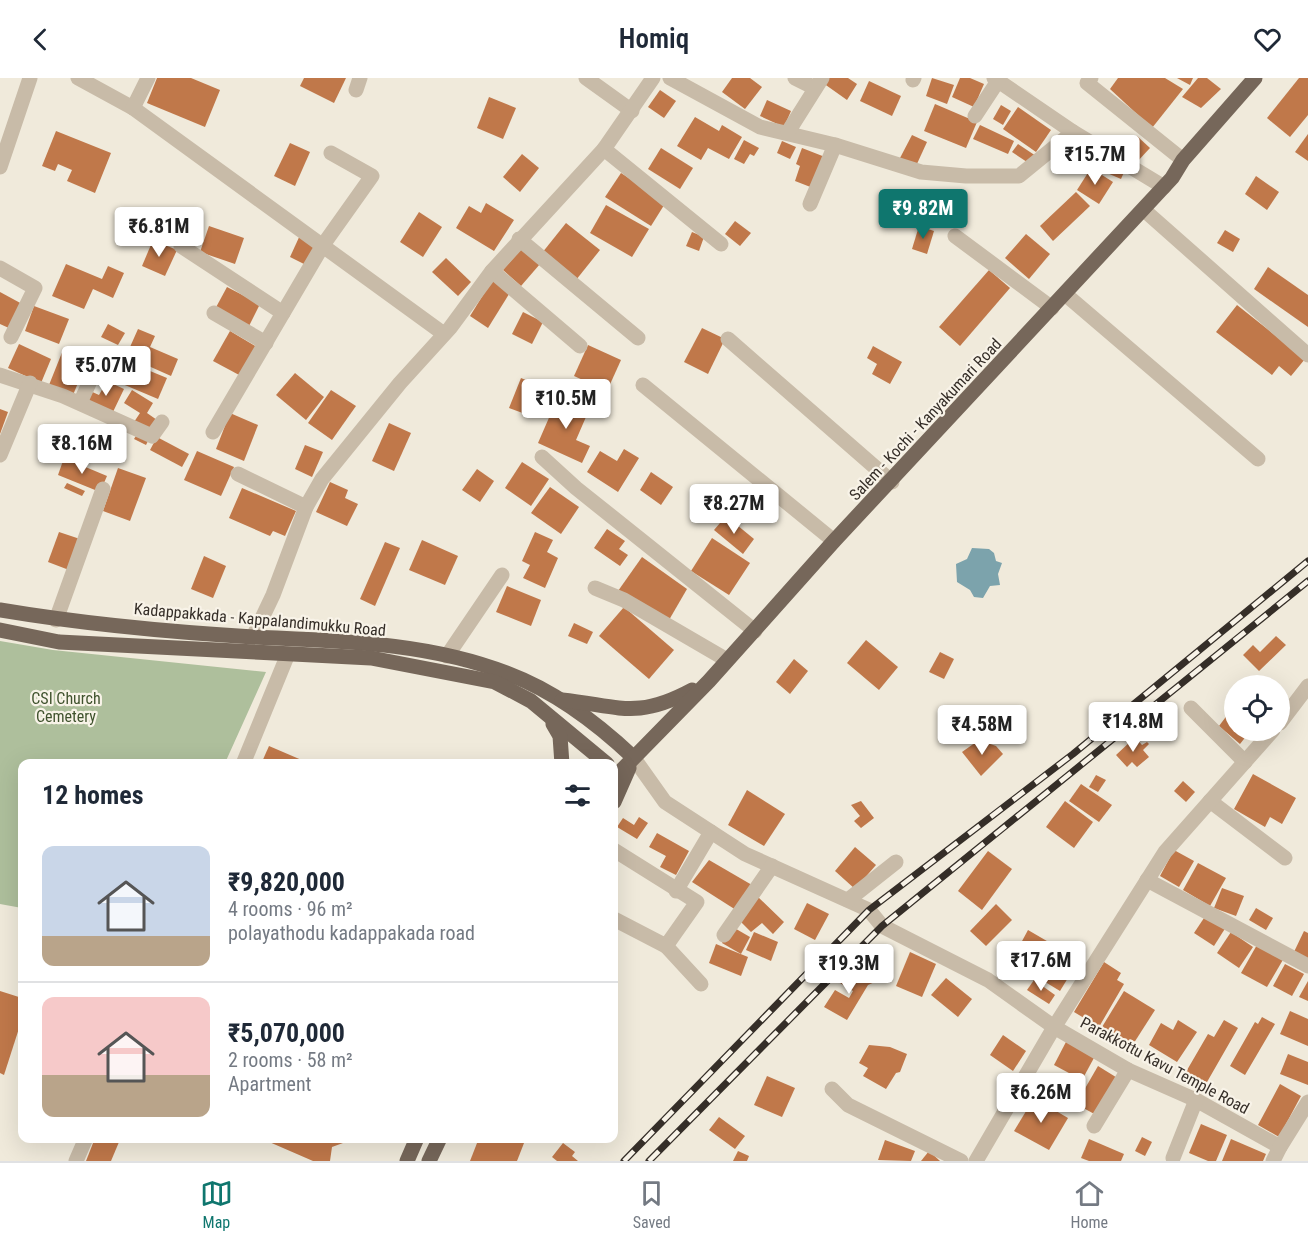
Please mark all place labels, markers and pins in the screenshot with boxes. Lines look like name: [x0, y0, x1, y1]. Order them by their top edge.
pin: ₹15.7M: [1046, 135, 1144, 186]
pin: ₹9.82M: [874, 189, 972, 240]
pin: ₹6.81M: [110, 207, 208, 258]
pin: ₹5.07M: [57, 346, 155, 397]
pin: ₹10.5M: [517, 379, 615, 430]
pin: ₹8.16M: [33, 424, 131, 475]
pin: ₹8.27M: [685, 484, 783, 535]
pin: ₹14.8M: [1084, 702, 1182, 753]
pin: ₹4.58M: [933, 705, 1031, 756]
pin: ₹17.6M: [992, 941, 1090, 992]
pin: ₹19.3M: [800, 944, 898, 995]
pin: ₹6.26M: [992, 1073, 1090, 1124]

